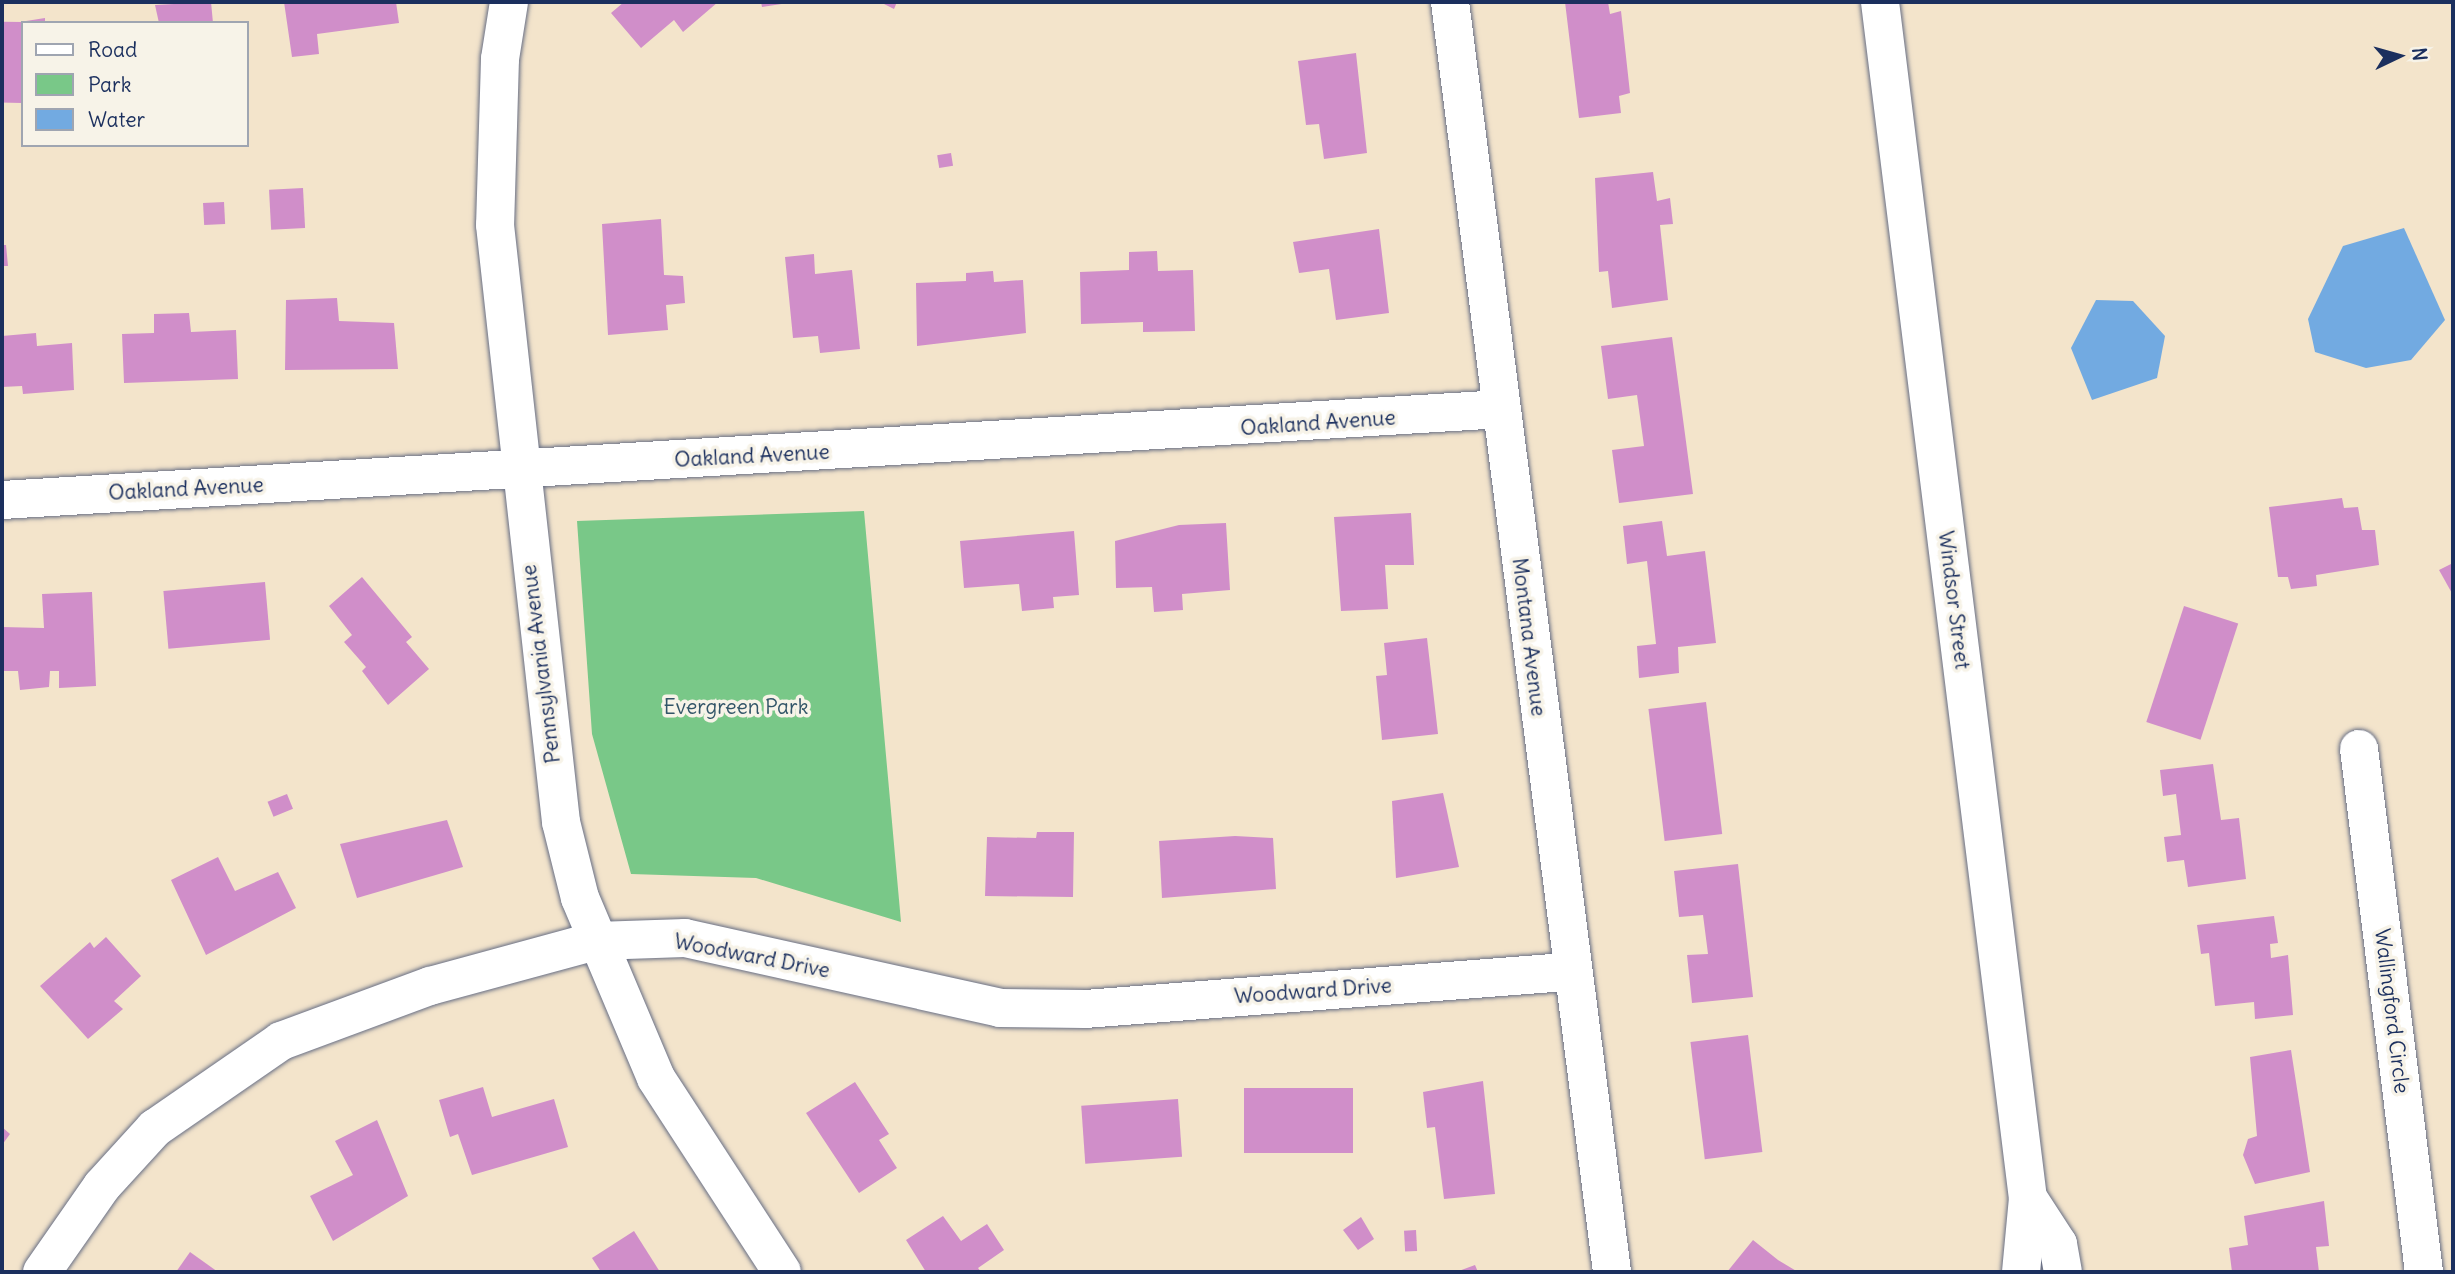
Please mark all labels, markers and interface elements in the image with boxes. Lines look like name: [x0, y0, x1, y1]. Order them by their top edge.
legend: [21, 21, 248, 147]
north arrow: [2364, 21, 2434, 91]
text: Road: [88, 36, 137, 63]
text: N: [2407, 47, 2432, 62]
text: Park: [88, 71, 131, 98]
text: Water: [88, 106, 145, 133]
street label: Oakland Avenue: [1240, 405, 1396, 441]
street label: Oakland Avenue: [674, 439, 830, 473]
street label: Oakland Avenue: [108, 472, 264, 506]
street label: Windsor Street: [1933, 529, 1975, 671]
street label: Montana Avenue: [1507, 556, 1551, 718]
street label: Pennsylvania Avenue: [516, 563, 566, 765]
park label: Evergreen Park: [664, 694, 808, 720]
street label: Wallingford Circle: [2369, 927, 2415, 1095]
street label: Woodward Drive: [672, 929, 832, 983]
street label: Woodward Drive: [1233, 973, 1393, 1009]

